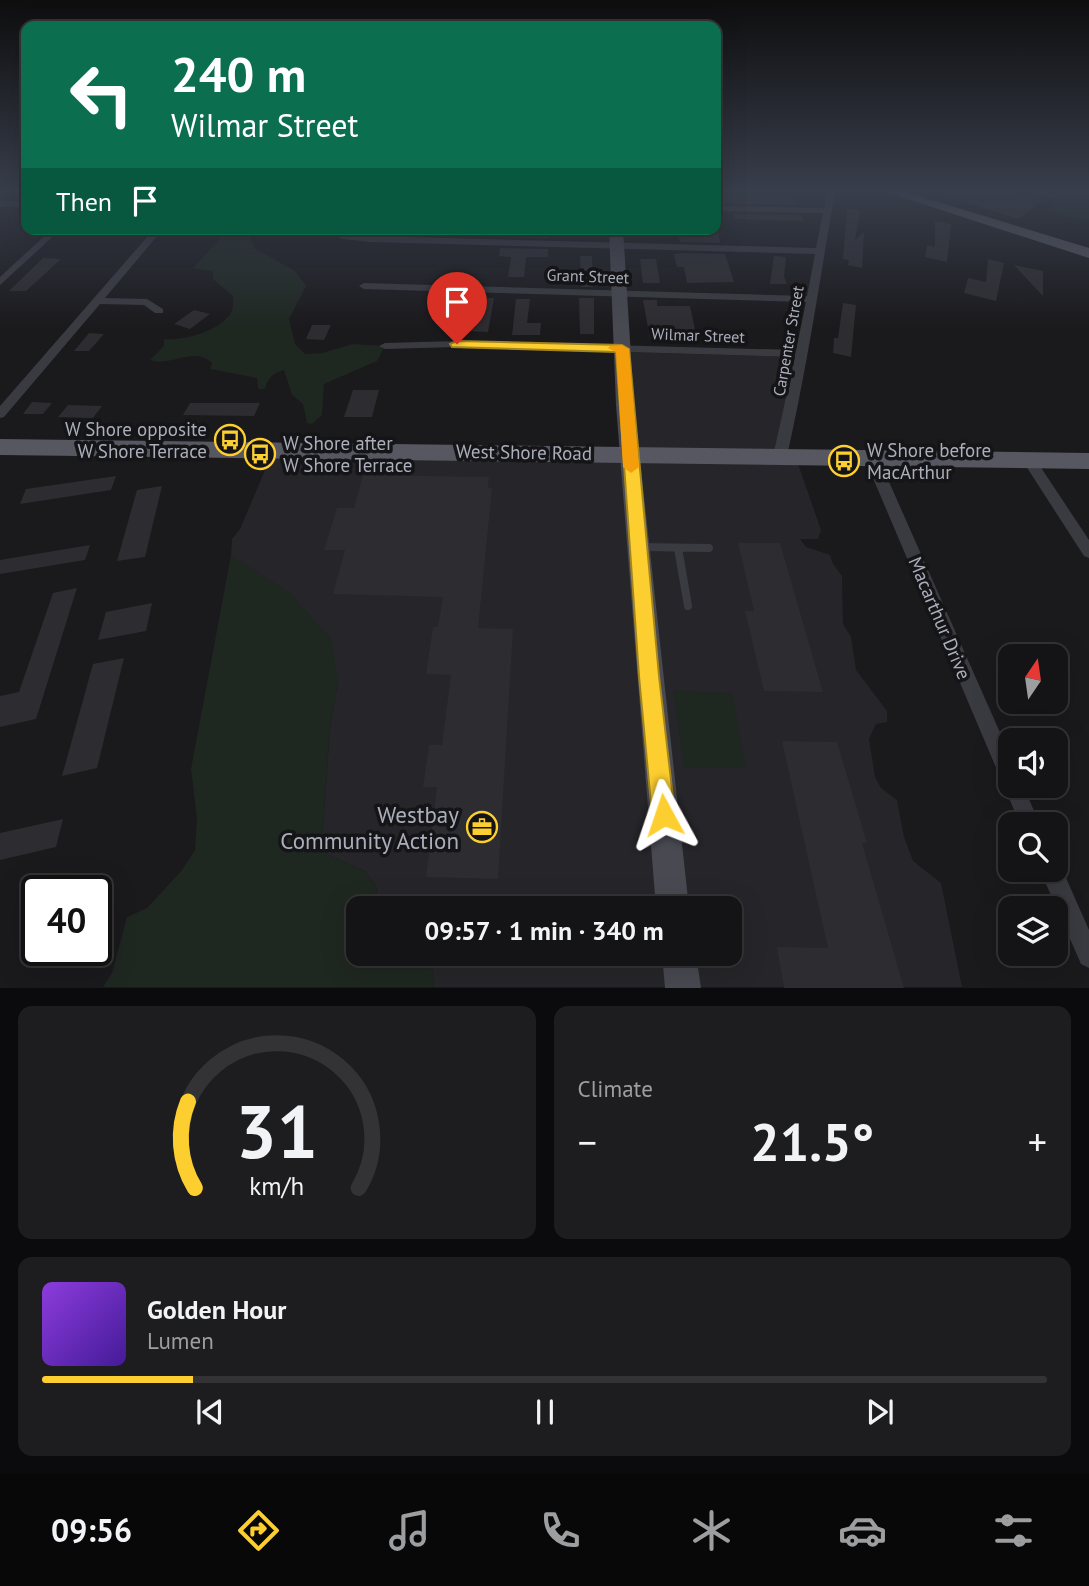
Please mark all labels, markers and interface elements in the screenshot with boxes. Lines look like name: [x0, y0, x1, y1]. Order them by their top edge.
text: 240 m: [171, 42, 306, 106]
icon: left: [56, 49, 147, 140]
text: Wilmar Street: [171, 104, 358, 146]
icon: arrive: [126, 182, 164, 220]
text: Then: [56, 185, 112, 218]
street label: Grant Street: [546, 265, 630, 287]
pin: [427, 272, 487, 344]
icon: arrive: [438, 283, 476, 321]
street label: Carpenter Street: [768, 284, 808, 398]
street label: Wilmar Street: [651, 323, 746, 347]
place label: W Shore opposite W Shore Terrace: [65, 417, 207, 463]
bus stop icon: W Shore opposite W Shore Terrace: [213, 423, 247, 457]
place label: W Shore after W Shore Terrace: [283, 431, 413, 477]
bus stop icon: W Shore after W Shore Terrace: [243, 437, 277, 471]
place label: W Shore before MacArthur: [867, 438, 991, 484]
street label: West Shore Road: [456, 439, 592, 465]
bus stop icon: W Shore before MacArthur: [827, 444, 861, 478]
street label: Macarthur Drive: [903, 553, 977, 683]
north arrow: [998, 644, 1068, 714]
map controls: [998, 644, 1068, 966]
button: sound: [998, 728, 1068, 798]
position arrow: [627, 778, 701, 852]
place label: Westbay Community Action: [280, 800, 459, 855]
office icon: Westbay Community Action: [465, 810, 499, 844]
button: search: [998, 812, 1068, 882]
speed limit sign: 40: [21, 875, 112, 966]
button: layers: [998, 896, 1068, 966]
text: 09:57 · 1 min · 340 m: [424, 914, 664, 947]
text: Climate: [578, 1074, 653, 1103]
text: 31: [235, 1085, 318, 1179]
text: 21.5°: [750, 1108, 874, 1175]
text: −: [578, 1117, 597, 1166]
text: +: [1028, 1117, 1047, 1166]
text: km/h: [249, 1170, 304, 1202]
text: Golden Hour: [147, 1293, 286, 1326]
text: Lumen: [147, 1326, 214, 1355]
icon: previous: [191, 1393, 229, 1431]
icon: pause: [526, 1393, 564, 1431]
icon: next: [861, 1393, 899, 1431]
icon: directions: [234, 1506, 283, 1555]
icon: music: [385, 1506, 434, 1555]
icon: phone: [536, 1506, 585, 1555]
icon: climate: [687, 1506, 736, 1555]
icon: car: [838, 1506, 887, 1555]
icon: filters: [989, 1506, 1038, 1555]
text: 09:56: [51, 1509, 132, 1551]

